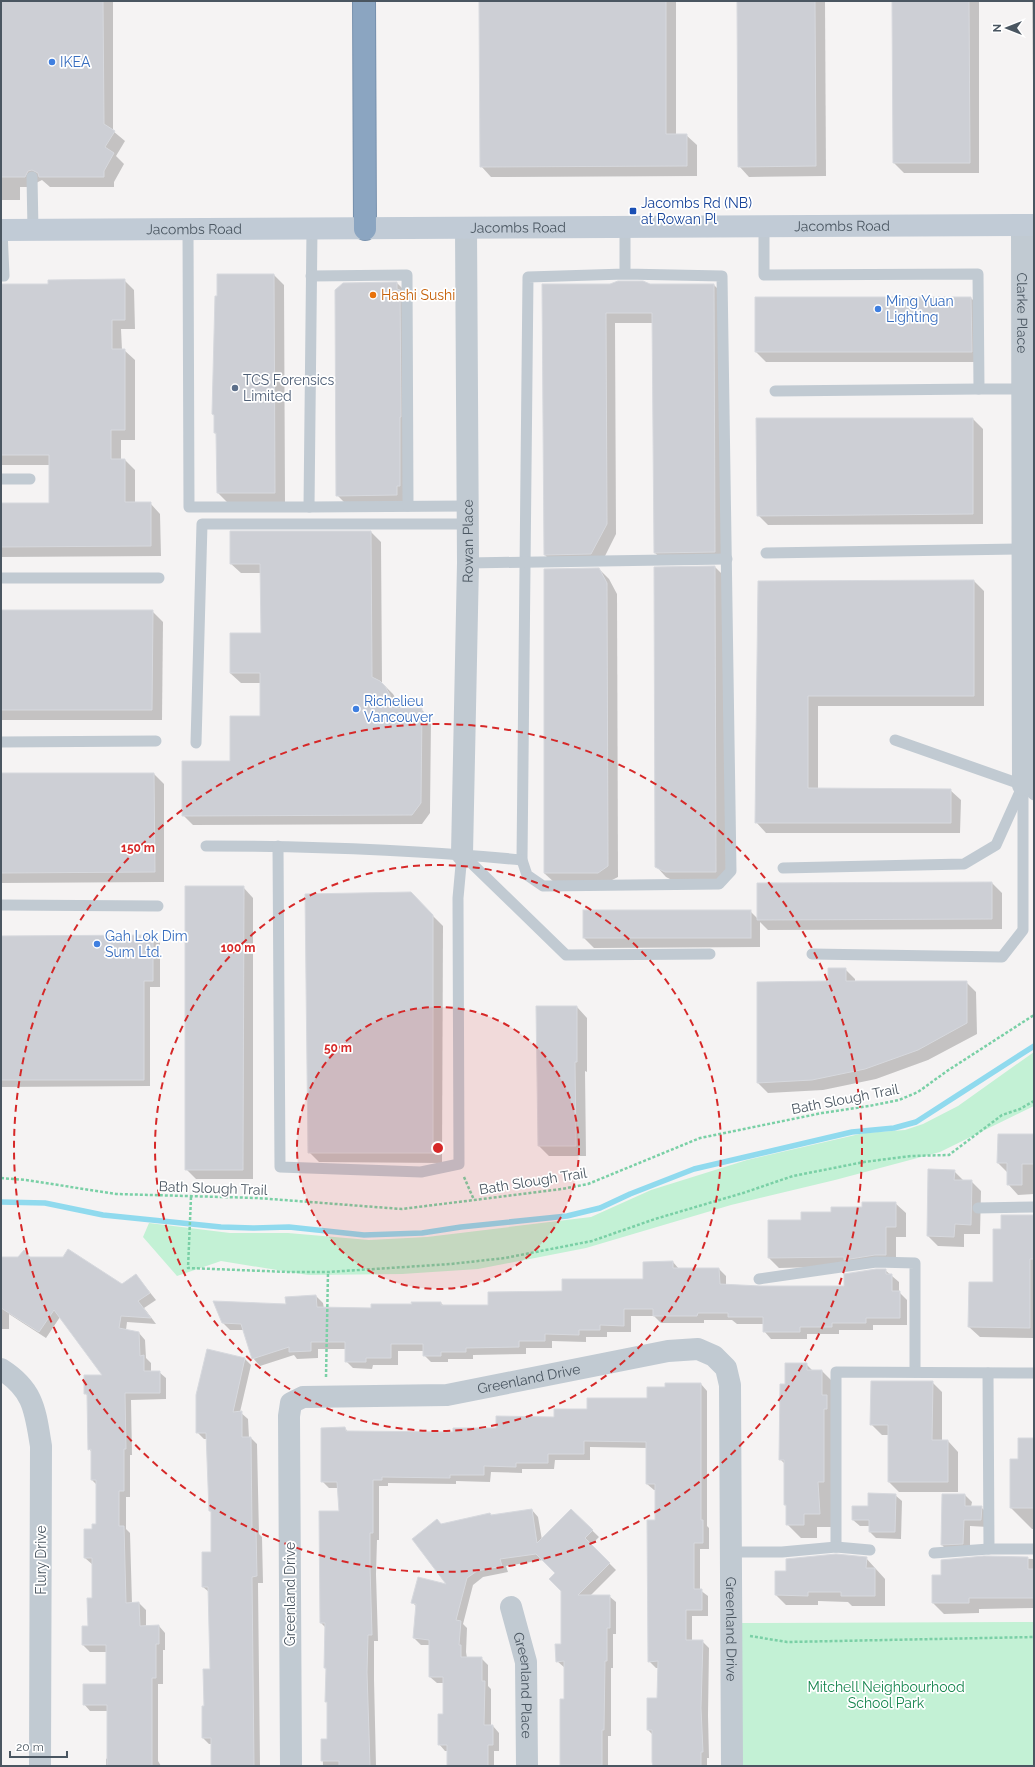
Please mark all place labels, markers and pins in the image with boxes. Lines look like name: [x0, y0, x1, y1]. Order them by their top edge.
place label: IKEA: [60, 54, 91, 70]
marker: IKEA: [47, 57, 57, 67]
place label: Jacombs Rd (NB) at Rowan Pl: [641, 195, 752, 227]
marker: Jacombs Rd (NB) at Rowan Pl: [628, 206, 638, 216]
place label: Hashi Sushi: [381, 287, 455, 303]
marker: Hashi Sushi: [368, 290, 378, 300]
place label: Ming Yuan Lighting: [886, 293, 954, 325]
marker: Ming Yuan Lighting: [873, 304, 883, 314]
place label: TCS Forensics Limited: [243, 372, 335, 404]
marker: TCS Forensics Limited: [230, 383, 240, 393]
place label: Richelieu Vancouver: [364, 693, 433, 725]
marker: Richelieu Vancouver: [351, 704, 361, 714]
place label: Gah Lok Dim Sum Ltd.: [105, 928, 188, 960]
marker: Gah Lok Dim Sum Ltd.: [92, 939, 102, 949]
centre of rings: [431, 1141, 445, 1155]

